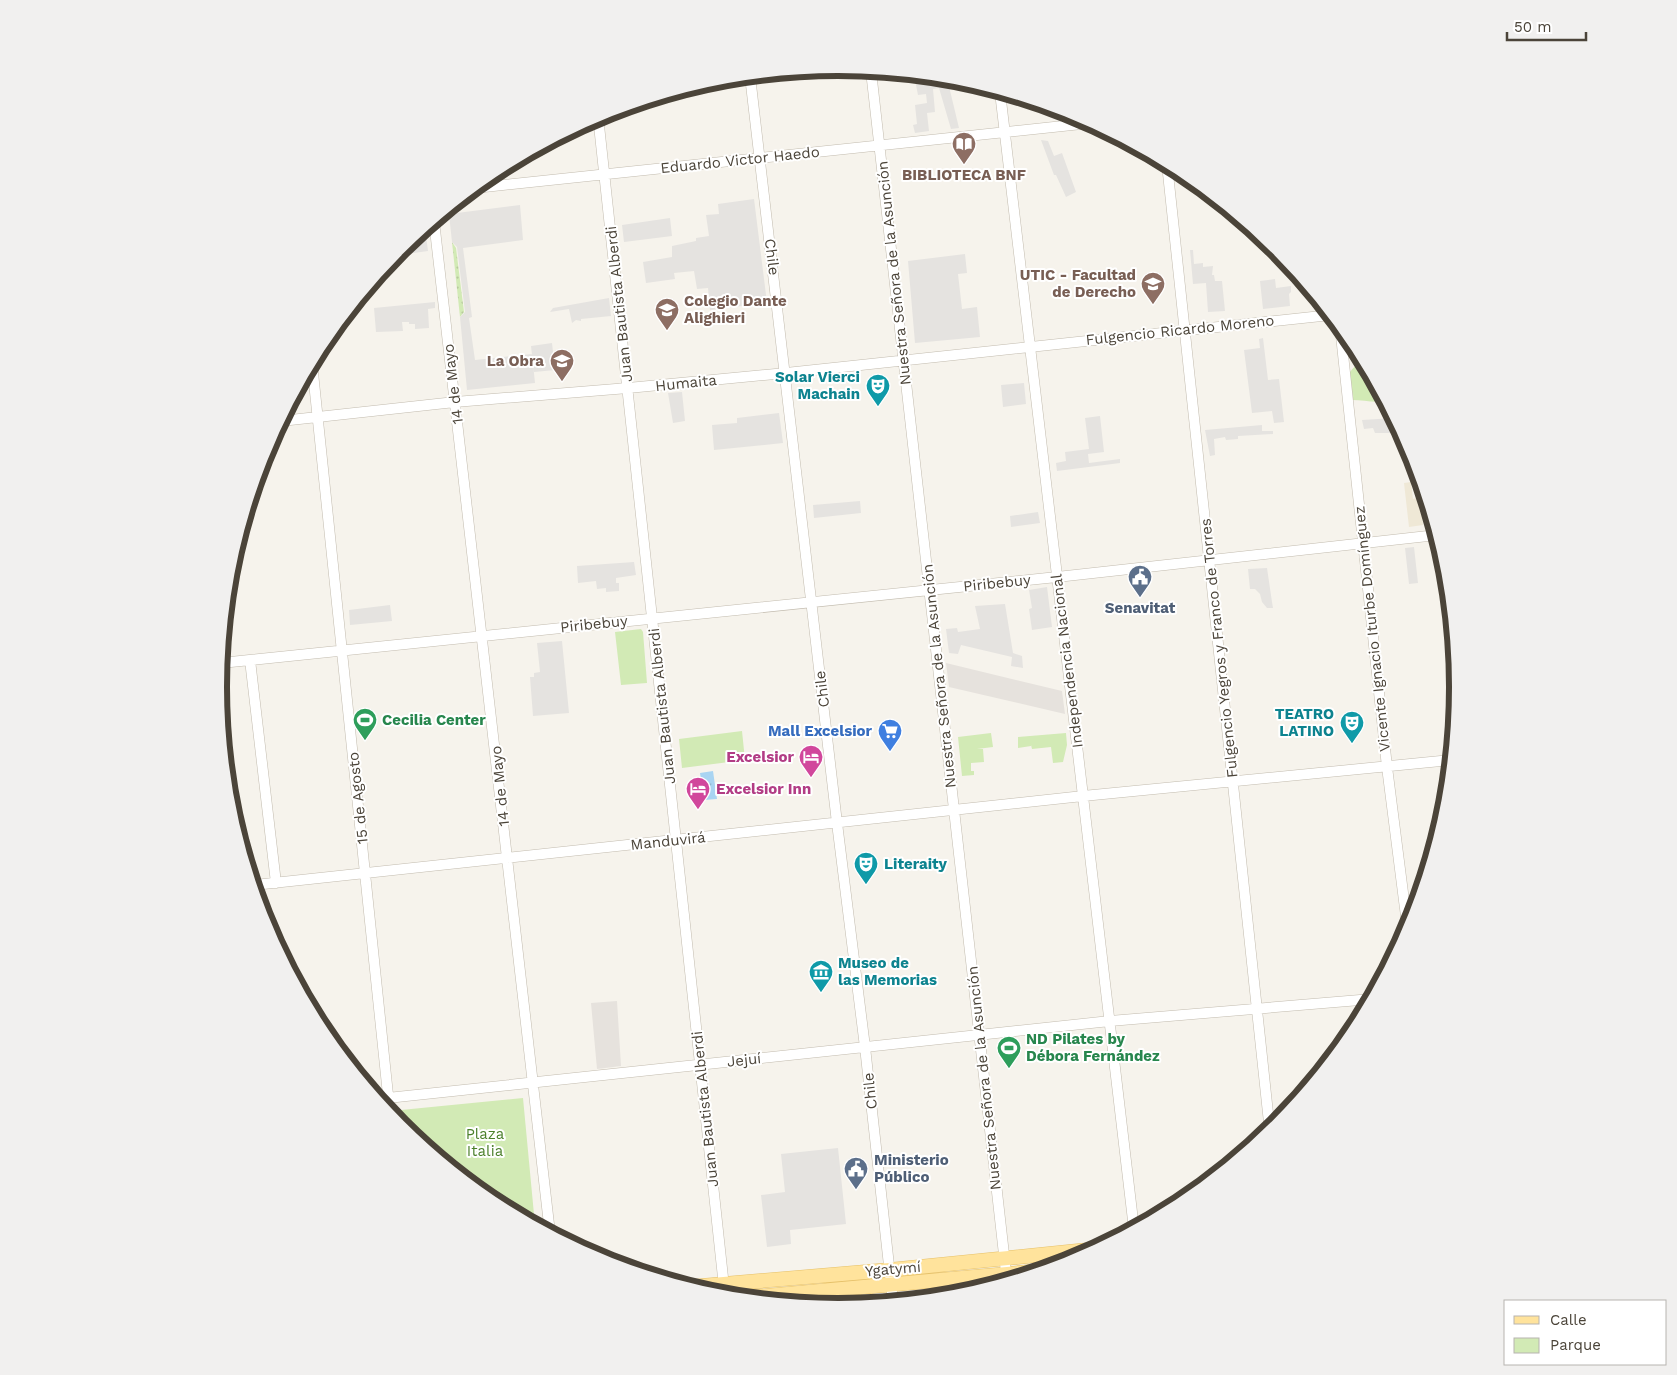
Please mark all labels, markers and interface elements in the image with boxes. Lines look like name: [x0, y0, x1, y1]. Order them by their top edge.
scale bar: [1507, 10, 1586, 42]
text: 50 m: [1514, 18, 1551, 36]
library icon: BIBLIOTECA BNF: [951, 131, 977, 165]
street label: Eduardo Victor Haedo: [659, 143, 821, 177]
street label: Nuestra Señora de la Asunción: [873, 160, 915, 386]
place label: BIBLIOTECA BNF: [902, 166, 1026, 184]
street label: Juan Bautista Alberdi: [602, 225, 636, 383]
street label: Chile: [761, 238, 783, 276]
place label: UTIC - Facultad de Derecho: [1020, 266, 1136, 301]
school or university icon: UTIC - Facultad de Derecho: [1140, 271, 1166, 305]
place label: Colegio Dante Alighieri: [684, 292, 787, 327]
school or university icon: Colegio Dante Alighieri: [654, 297, 680, 331]
street label: Fulgencio Ricardo Moreno: [1085, 311, 1275, 349]
street label: 14 de Mayo: [439, 343, 467, 425]
school or university icon: La Obra: [549, 348, 575, 382]
place label: La Obra: [487, 352, 544, 370]
place label: Solar Vierci Machain: [775, 368, 860, 403]
street label: Humaita: [654, 371, 718, 395]
theatre icon: Solar Vierci Machain: [865, 373, 891, 407]
street label: Vicente Ignacio Iturbe Domínguez: [1350, 505, 1394, 753]
street label: Fulgencio Yegros y Franco de Torres: [1196, 517, 1242, 779]
street label: Nuestra Señora de la Asunción: [918, 563, 960, 789]
public building icon: Senavitat: [1127, 564, 1153, 598]
street label: Piribebuy: [962, 570, 1032, 595]
street label: Independencia Nacional: [1047, 573, 1087, 749]
place label: Senavitat: [1105, 599, 1176, 617]
street label: Piribebuy: [559, 611, 629, 636]
street label: Juan Bautista Alberdi: [645, 627, 679, 785]
street label: Chile: [811, 670, 833, 708]
place label: TEATRO LATINO: [1275, 705, 1334, 740]
sports icon: Cecilia Center: [352, 707, 378, 741]
theatre icon: TEATRO LATINO: [1339, 710, 1365, 744]
place label: Cecilia Center: [382, 711, 486, 729]
supermarket icon: Mall Excelsior: [877, 718, 903, 752]
place label: Mall Excelsior: [768, 722, 873, 740]
hotel icon: Excelsior: [798, 744, 824, 778]
street label: 14 de Mayo: [487, 745, 513, 827]
place label: Excelsior: [726, 748, 795, 766]
street label: 15 de Agosto: [344, 751, 372, 845]
hotel icon: Excelsior Inn: [685, 776, 711, 810]
place label: Excelsior Inn: [716, 780, 811, 798]
street label: Manduvirá: [630, 828, 707, 854]
theatre icon: Literaity: [853, 851, 879, 885]
place label: Literaity: [884, 855, 948, 873]
place label: Museo de las Memorias: [838, 954, 937, 989]
museum icon: Museo de las Memorias: [808, 959, 834, 993]
street label: Nuestra Señora de la Asunción: [963, 965, 1005, 1191]
street label: Juan Bautista Alberdi: [688, 1030, 722, 1188]
place label: ND Pilates by Débora Fernández: [1026, 1030, 1160, 1065]
sports icon: ND Pilates by Débora Fernández: [996, 1035, 1022, 1069]
street label: Jejuí: [726, 1049, 762, 1071]
street label: Chile: [859, 1072, 881, 1110]
park label: Plaza Italia: [466, 1125, 505, 1160]
place label: Ministerio Público: [874, 1151, 949, 1186]
public building icon: Ministerio Público: [843, 1156, 869, 1190]
street label: Ygatymí: [864, 1258, 922, 1280]
legend: [1504, 1300, 1667, 1365]
text: Calle: [1550, 1311, 1587, 1329]
text: Parque: [1550, 1336, 1601, 1354]

